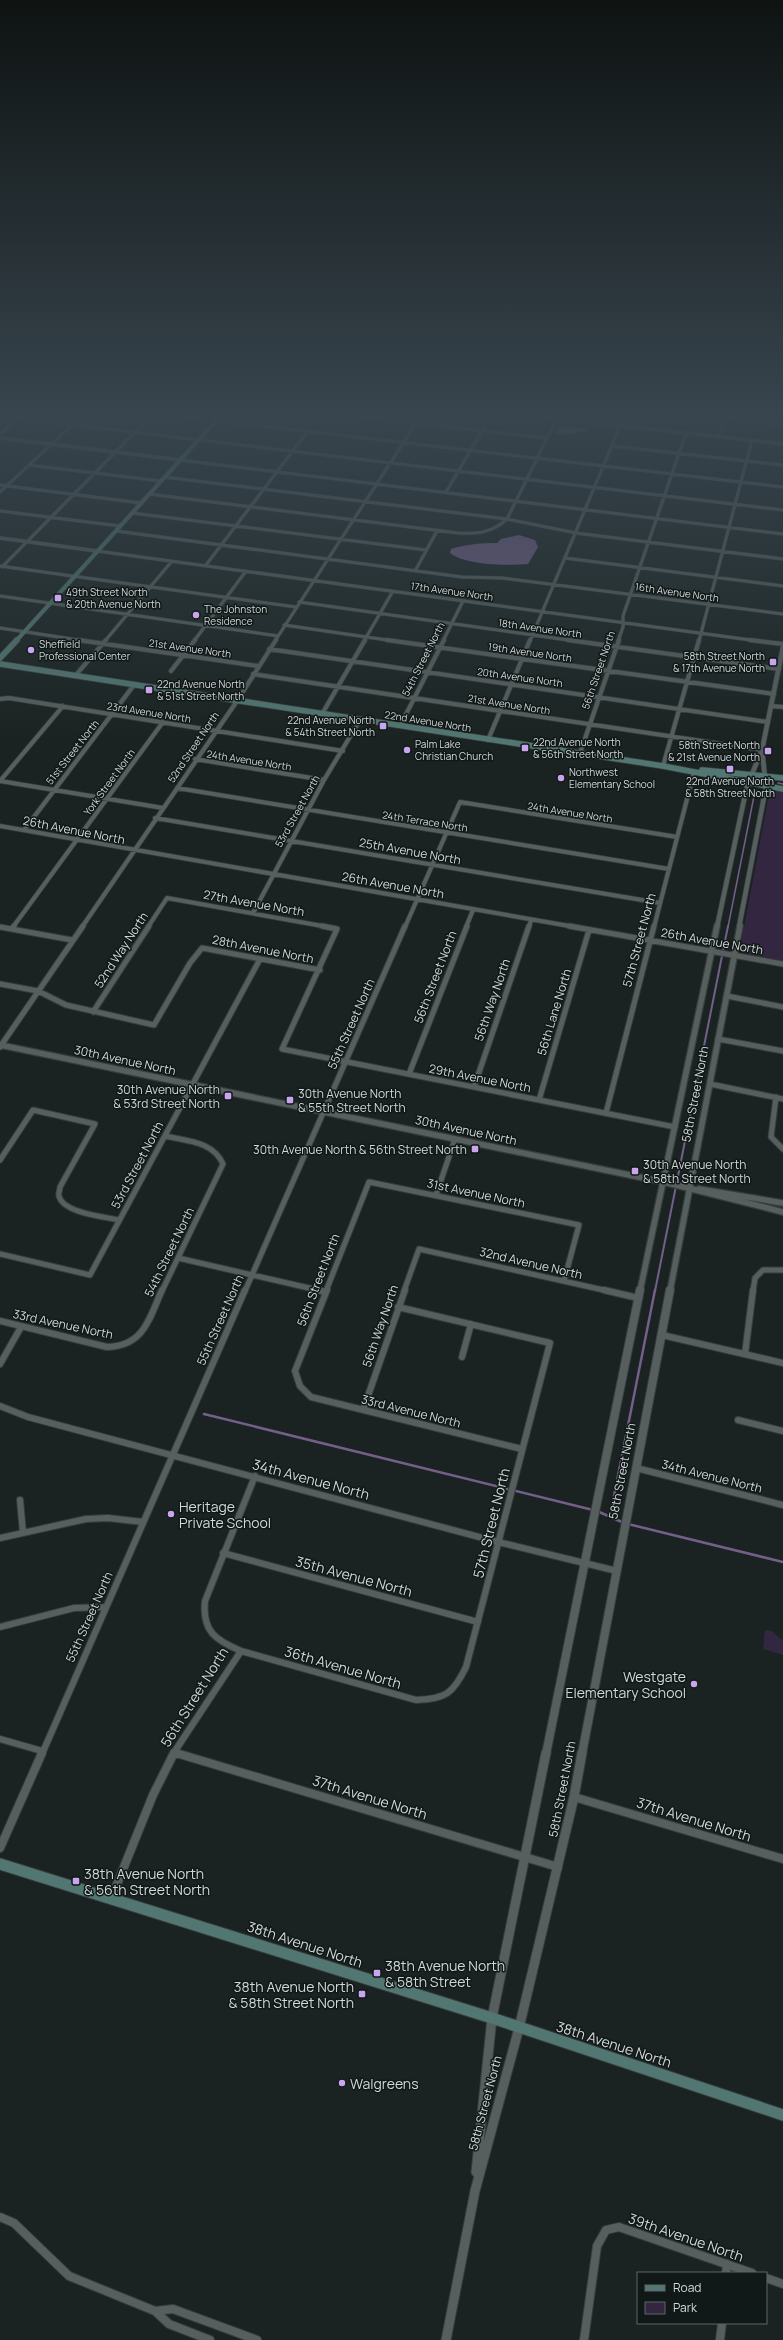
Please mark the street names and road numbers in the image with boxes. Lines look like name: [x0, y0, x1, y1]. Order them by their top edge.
street label: 17th Avenue North: [410, 578, 494, 604]
street label: 16th Avenue North: [634, 579, 720, 605]
street label: 18th Avenue North: [497, 615, 583, 641]
street label: 54th Street North: [398, 620, 448, 698]
street label: 56th Street North: [578, 629, 618, 711]
street label: 21st Avenue North: [148, 635, 232, 661]
street label: 19th Avenue North: [487, 639, 573, 665]
street label: 20th Avenue North: [476, 664, 564, 690]
street label: 21st Avenue North: [467, 691, 551, 717]
street label: 23rd Avenue North: [106, 698, 192, 726]
street label: 22nd Avenue North: [384, 707, 473, 735]
street label: 52nd Street North: [164, 709, 222, 785]
street label: 51st Street North: [42, 717, 102, 787]
street label: York Street North: [80, 746, 138, 818]
street label: 24th Avenue North: [205, 746, 293, 774]
street label: 53rd Street North: [271, 772, 323, 850]
street label: 24th Avenue North: [526, 798, 614, 826]
street label: 24th Terrace North: [381, 807, 469, 835]
street label: 26th Avenue North: [21, 812, 127, 848]
street label: 25th Avenue North: [358, 834, 462, 868]
street label: 26th Avenue North: [340, 868, 446, 902]
street label: 27th Avenue North: [202, 886, 306, 920]
street label: 57th Street North: [618, 891, 660, 989]
street label: 52nd Way North: [90, 909, 152, 991]
street label: 26th Avenue North: [659, 924, 765, 958]
street label: 56th Street North: [410, 928, 460, 1026]
street label: 28th Avenue North: [211, 931, 315, 967]
street label: 56th Way North: [470, 957, 514, 1043]
street label: 56th Lane North: [533, 967, 575, 1057]
street label: 55th Street North: [323, 976, 379, 1072]
street label: 30th Avenue North: [73, 1041, 177, 1079]
street label: 58th Street North: [677, 1045, 713, 1143]
street label: 29th Avenue North: [427, 1060, 533, 1096]
street label: 30th Avenue North: [414, 1111, 518, 1149]
street label: 53rd Street North: [107, 1118, 167, 1212]
street label: 31st Avenue North: [425, 1174, 527, 1212]
street label: 54th Street North: [140, 1204, 198, 1300]
street label: 56th Street North: [293, 1231, 343, 1329]
street label: 32nd Avenue North: [478, 1243, 584, 1283]
street label: 55th Street North: [192, 1272, 248, 1368]
street label: 56th Way North: [358, 1283, 402, 1369]
street label: 33rd Avenue North: [11, 1305, 115, 1343]
street label: 33rd Avenue North: [359, 1390, 463, 1432]
street label: 58th Street North: [604, 1422, 640, 1520]
street label: 34th Avenue North: [250, 1454, 372, 1504]
street label: 34th Avenue North: [660, 1455, 764, 1497]
street label: 57th Street North: [468, 1466, 514, 1580]
street label: 35th Avenue North: [294, 1551, 414, 1601]
street label: 55th Street North: [61, 1569, 117, 1665]
street label: 36th Avenue North: [282, 1641, 404, 1693]
street label: 56th Street North: [156, 1644, 232, 1750]
street label: 58th Street North: [544, 1740, 580, 1838]
street label: 37th Avenue North: [310, 1771, 430, 1823]
street label: 37th Avenue North: [634, 1793, 754, 1845]
street label: 38th Avenue North: [245, 1916, 365, 1972]
street label: 38th Avenue North: [554, 2016, 674, 2072]
street label: 58th Street North: [464, 2054, 506, 2152]
street label: 39th Avenue North: [626, 2208, 746, 2266]

